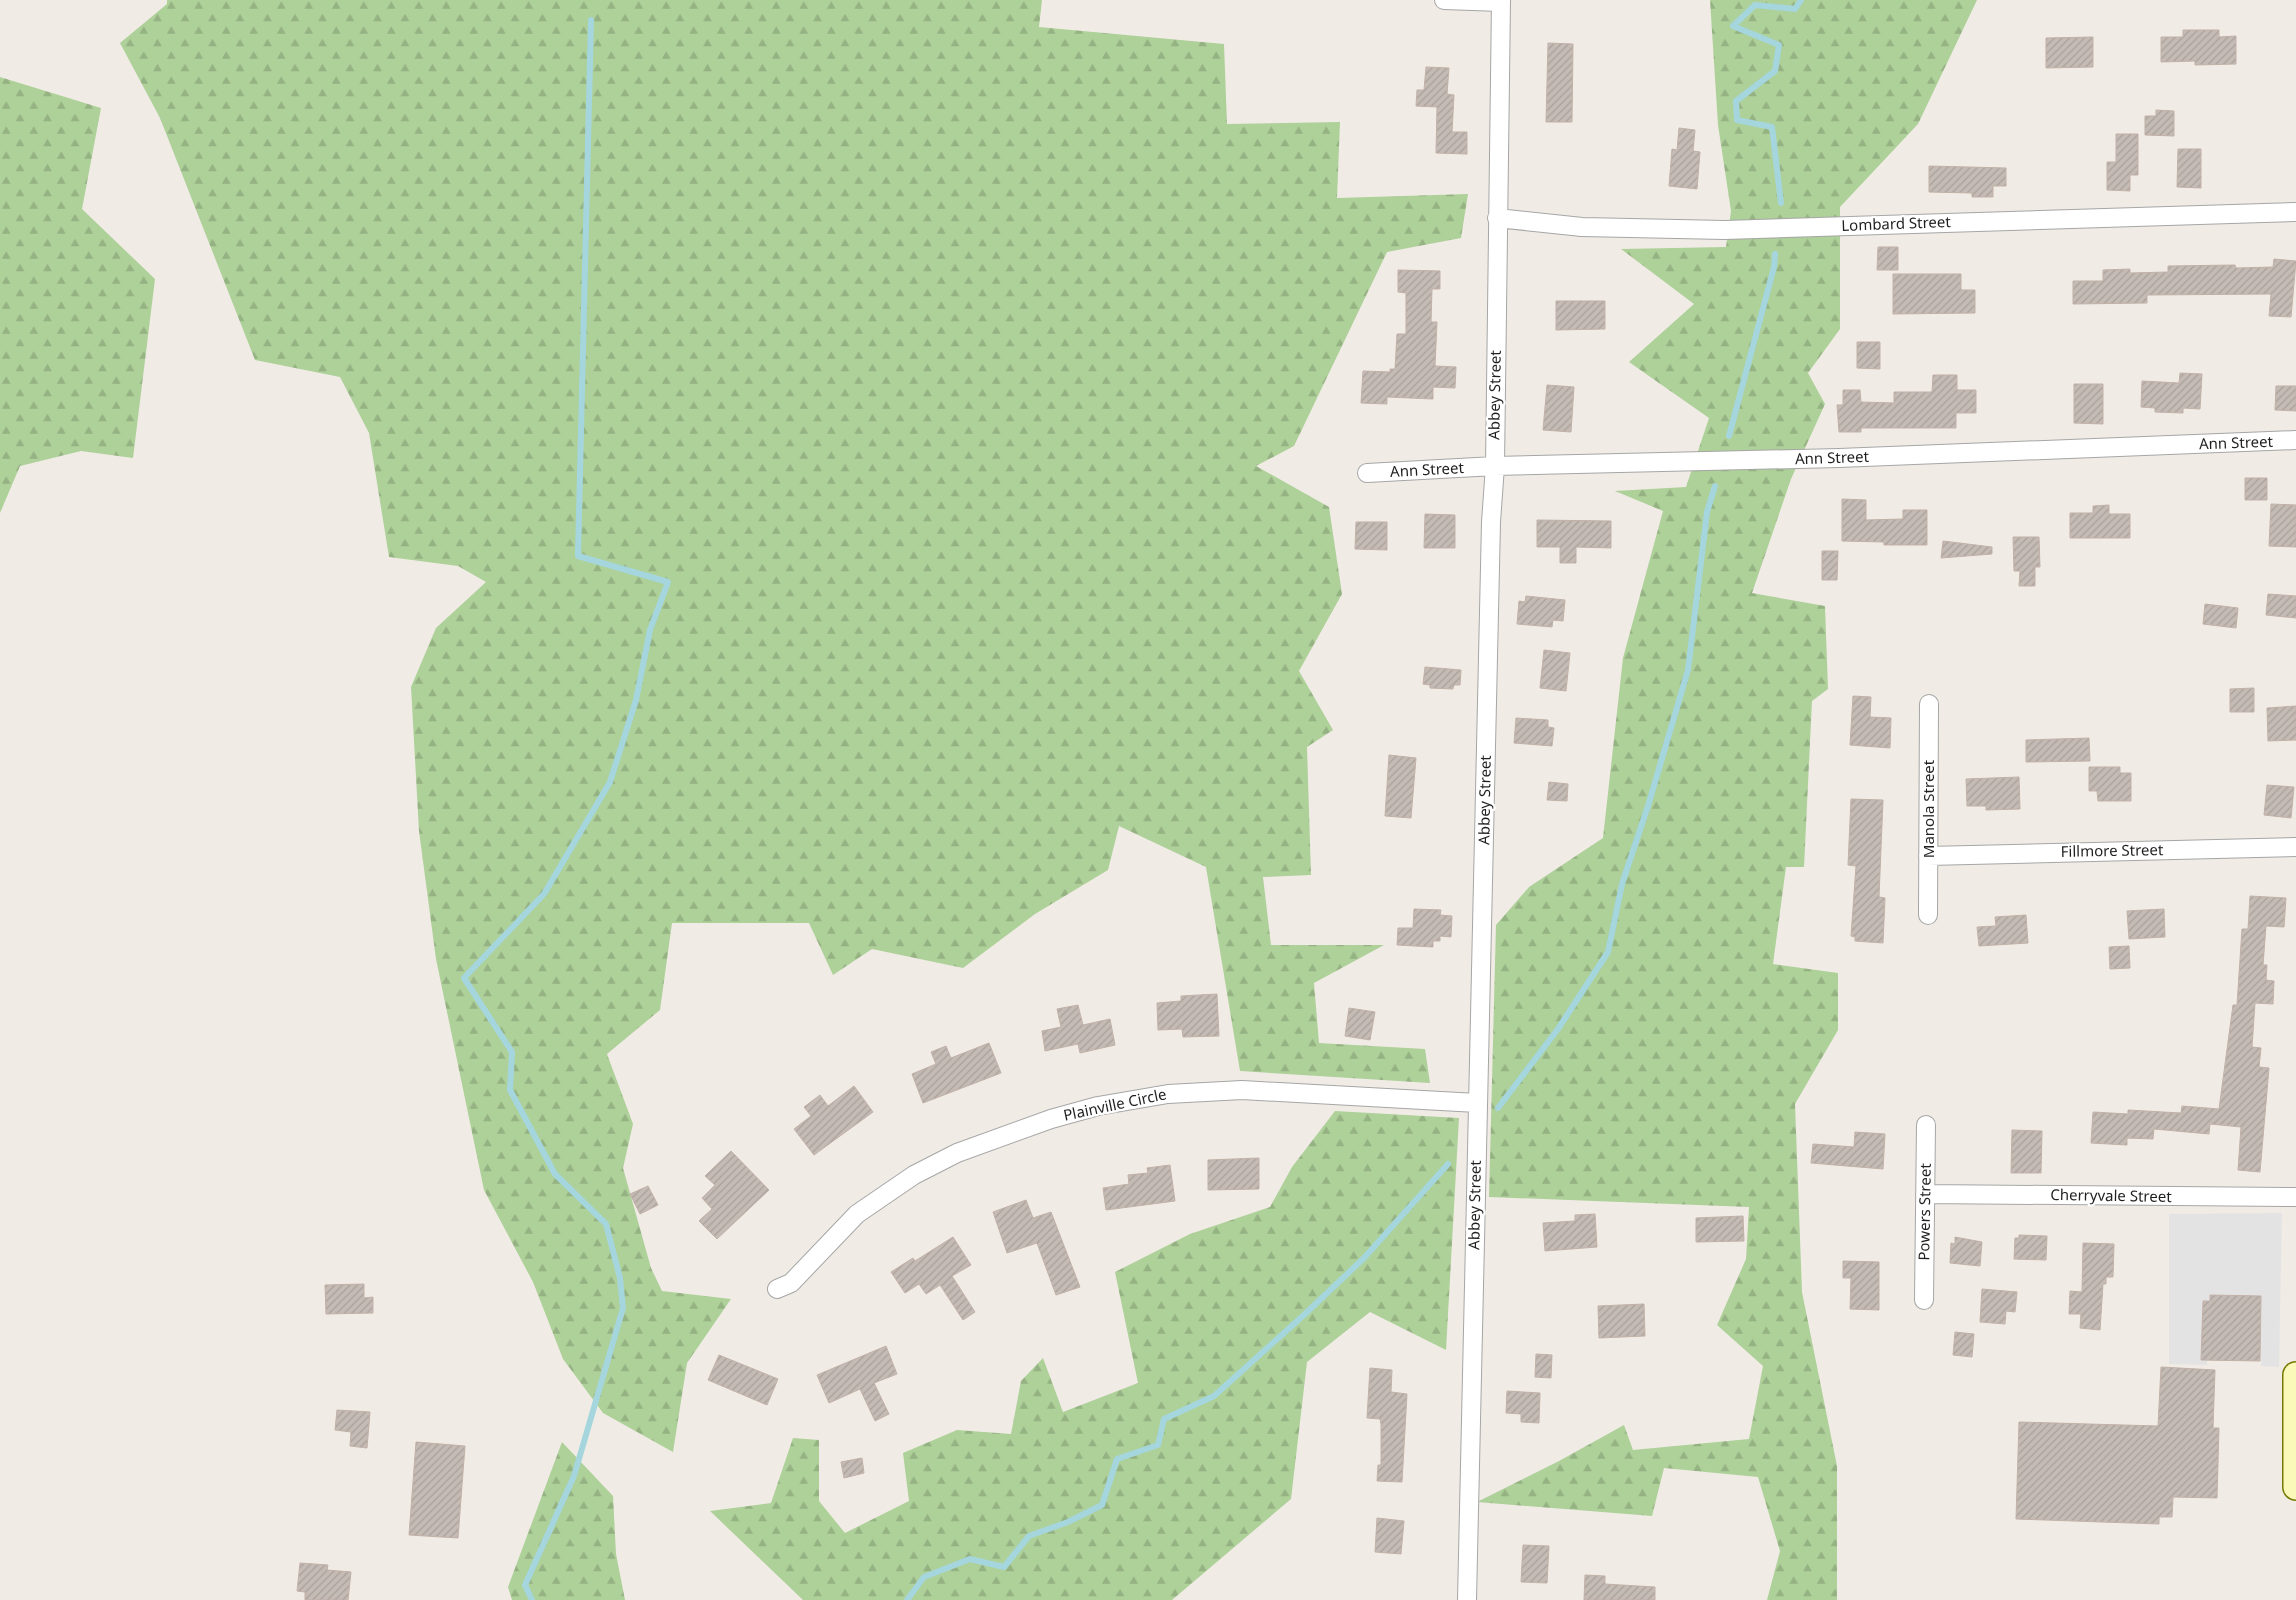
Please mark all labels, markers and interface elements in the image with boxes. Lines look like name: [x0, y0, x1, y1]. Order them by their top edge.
street label: Lombard Street: [1841, 211, 1952, 235]
street label: Abbey Street: [1483, 349, 1505, 440]
street label: Ann Street: [2199, 431, 2274, 453]
street label: Ann Street: [1795, 446, 1870, 468]
street label: Ann Street: [1390, 457, 1465, 481]
street label: Abbey Street: [1473, 754, 1495, 845]
street label: Manola Street: [1918, 759, 1938, 858]
street label: Fillmore Street: [2060, 839, 2164, 861]
street label: Plainville Circle: [1061, 1083, 1168, 1125]
street label: Abbey Street: [1463, 1159, 1485, 1250]
street label: Powers Street: [1913, 1163, 1935, 1261]
street label: Cherryvale Street: [2050, 1184, 2172, 1206]

